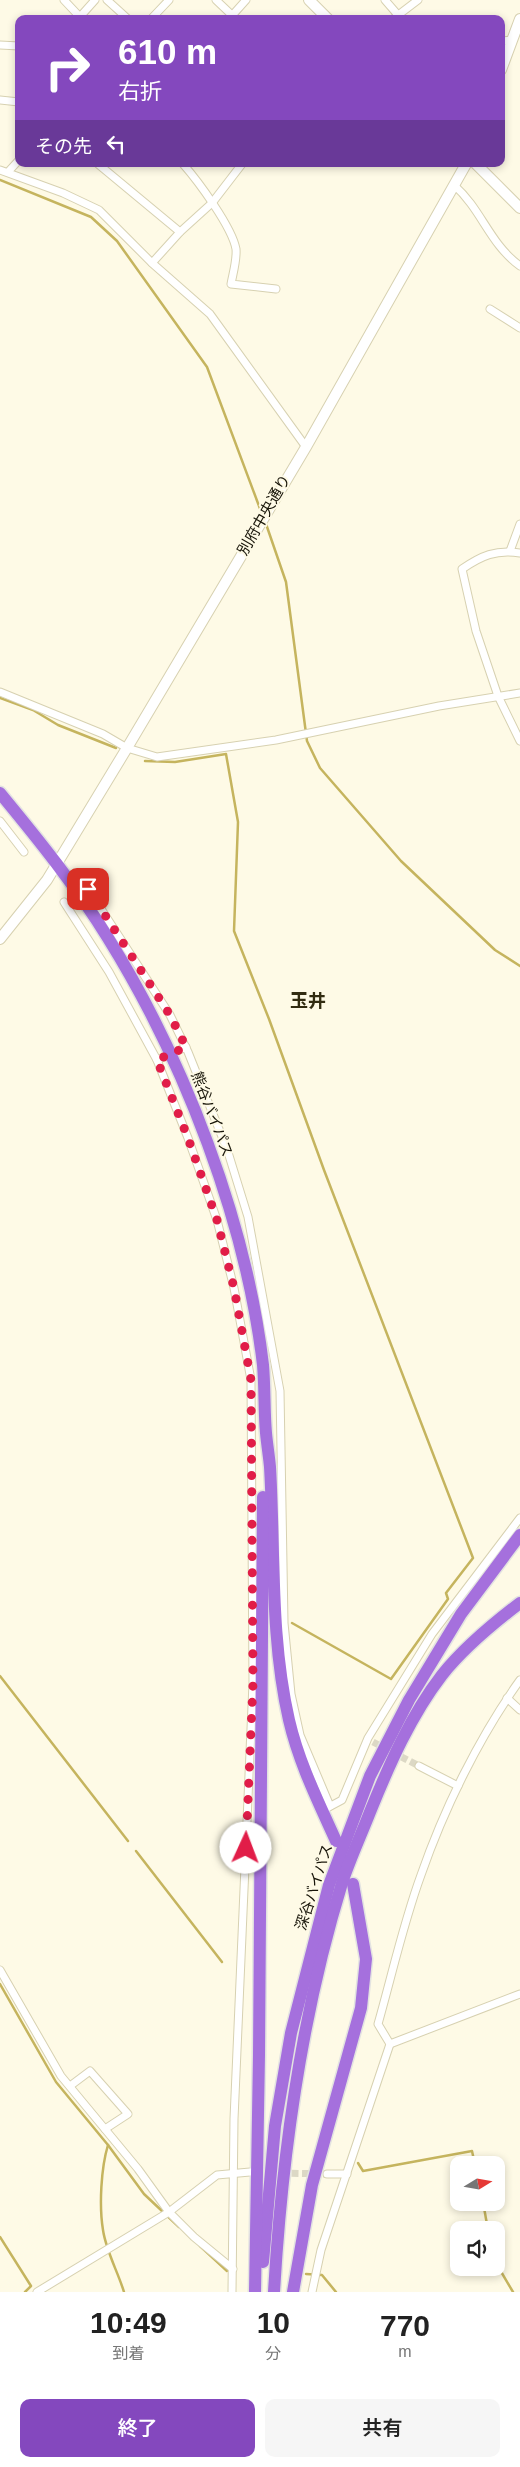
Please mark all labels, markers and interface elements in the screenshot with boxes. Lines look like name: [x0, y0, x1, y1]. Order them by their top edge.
text: 610 m: [118, 32, 217, 71]
icon: right: [35, 35, 100, 100]
text: 右折: [118, 79, 162, 104]
icon: left: [102, 130, 130, 158]
text: その先: [35, 136, 92, 157]
street label: 別府中央通り: [234, 472, 293, 558]
pin: [67, 868, 109, 910]
icon: arrive: [74, 875, 102, 903]
district label: 玉井: [290, 991, 326, 1011]
street label: 熊谷バイパス: [188, 1069, 236, 1159]
position arrow: [219, 1821, 271, 1873]
street label: 深谷バイパス: [292, 1842, 335, 1932]
north arrow: [450, 2156, 505, 2211]
map controls: [450, 2156, 505, 2276]
button: sound: [450, 2221, 505, 2276]
text: 10:49: [90, 2306, 167, 2339]
text: 10: [257, 2306, 290, 2339]
text: 770: [380, 2309, 430, 2342]
text: m: [398, 2343, 412, 2360]
text: 到着: [112, 2345, 144, 2362]
text: 分: [265, 2345, 281, 2362]
button: 終了: [20, 2399, 255, 2457]
button: 共有: [265, 2399, 500, 2457]

